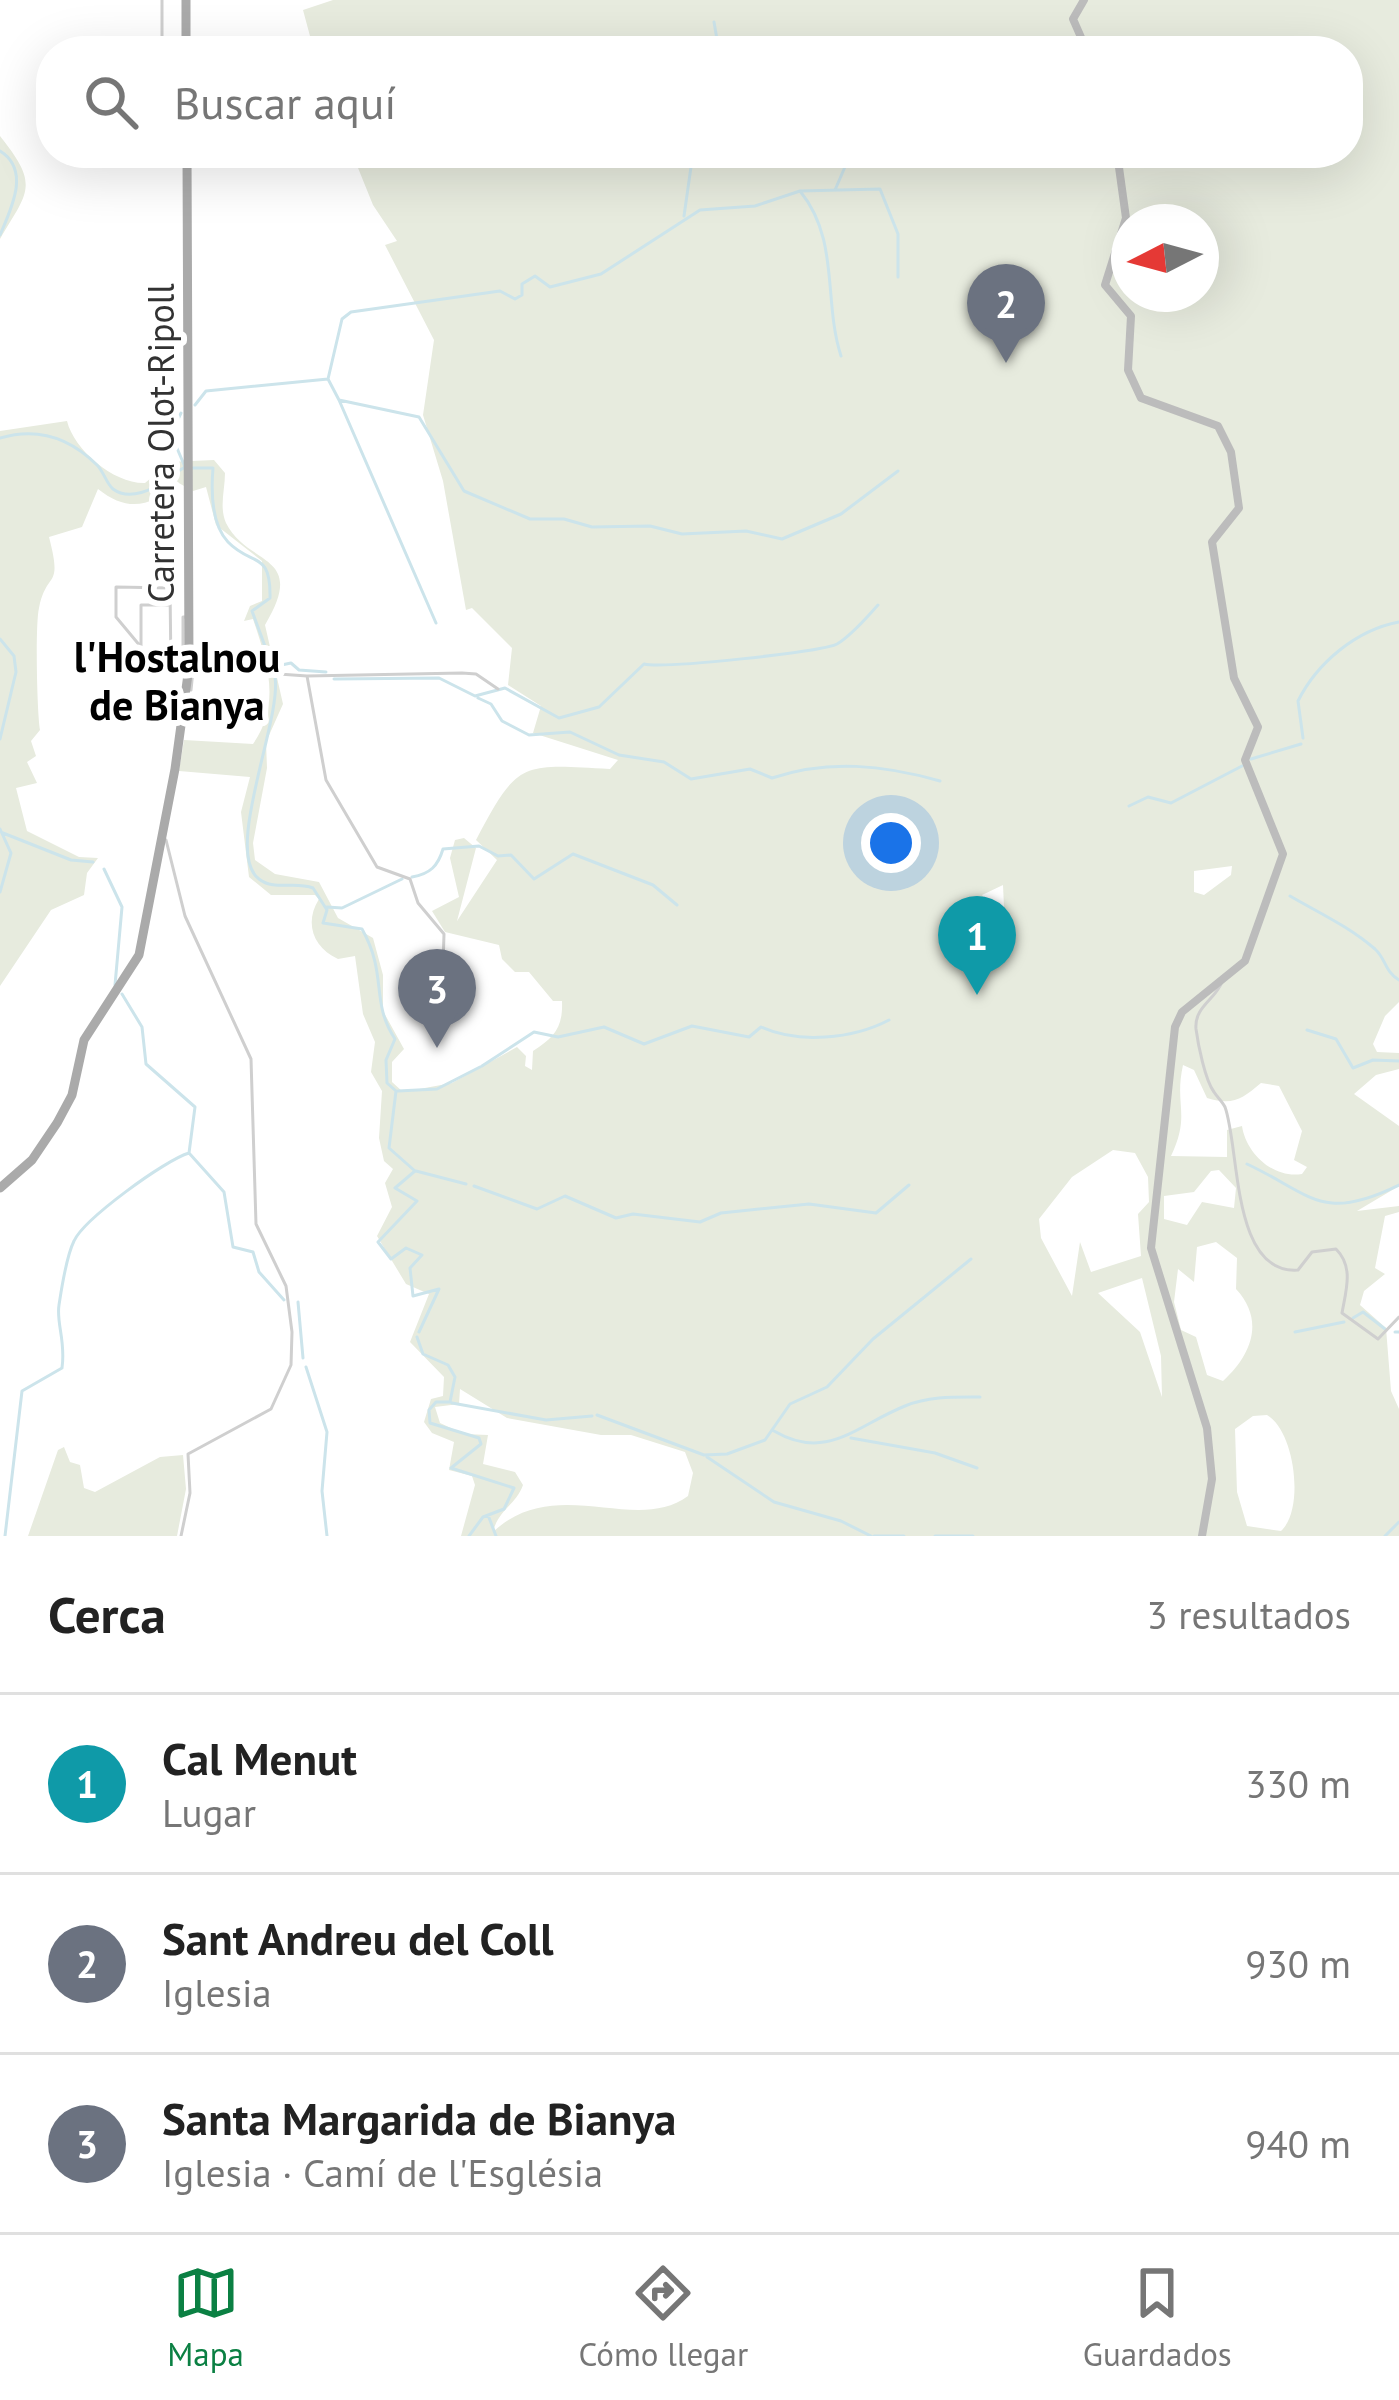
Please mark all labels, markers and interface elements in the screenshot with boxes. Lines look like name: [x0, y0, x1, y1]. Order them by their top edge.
search box: [36, 36, 1363, 168]
icon: search: [78, 69, 144, 135]
text: Buscar aquí: [174, 73, 396, 131]
north arrow: [1111, 204, 1219, 312]
pin: 2: [967, 264, 1045, 363]
street label: Carretera Olot-Ripoll: [137, 283, 184, 603]
district label: l'Hostalnou de Bianya: [74, 629, 280, 732]
your location: [861, 813, 921, 873]
pin: 1: [938, 896, 1016, 995]
pin: 3: [398, 949, 476, 1048]
text: Cerca: [48, 1581, 166, 1647]
text: 3 resultados: [1147, 1589, 1351, 1640]
text: Cal Menut: [162, 1729, 357, 1787]
text: 1: [76, 1758, 98, 1809]
text: 330 m: [1245, 1758, 1351, 1809]
text: Lugar: [162, 1787, 256, 1838]
text: Sant Andreu del Coll: [162, 1909, 554, 1967]
text: 2: [76, 1938, 98, 1989]
text: 930 m: [1245, 1938, 1351, 1989]
text: Iglesia: [162, 1967, 272, 2018]
text: Santa Margarida de Bianya: [162, 2089, 676, 2147]
text: 3: [76, 2118, 98, 2169]
text: 940 m: [1245, 2118, 1351, 2169]
text: Iglesia · Camí de l'Església: [162, 2147, 603, 2198]
tab: Mapa: [167, 2260, 244, 2375]
tab: Cómo llegar: [579, 2260, 748, 2375]
tab: Guardados: [1083, 2260, 1232, 2375]

